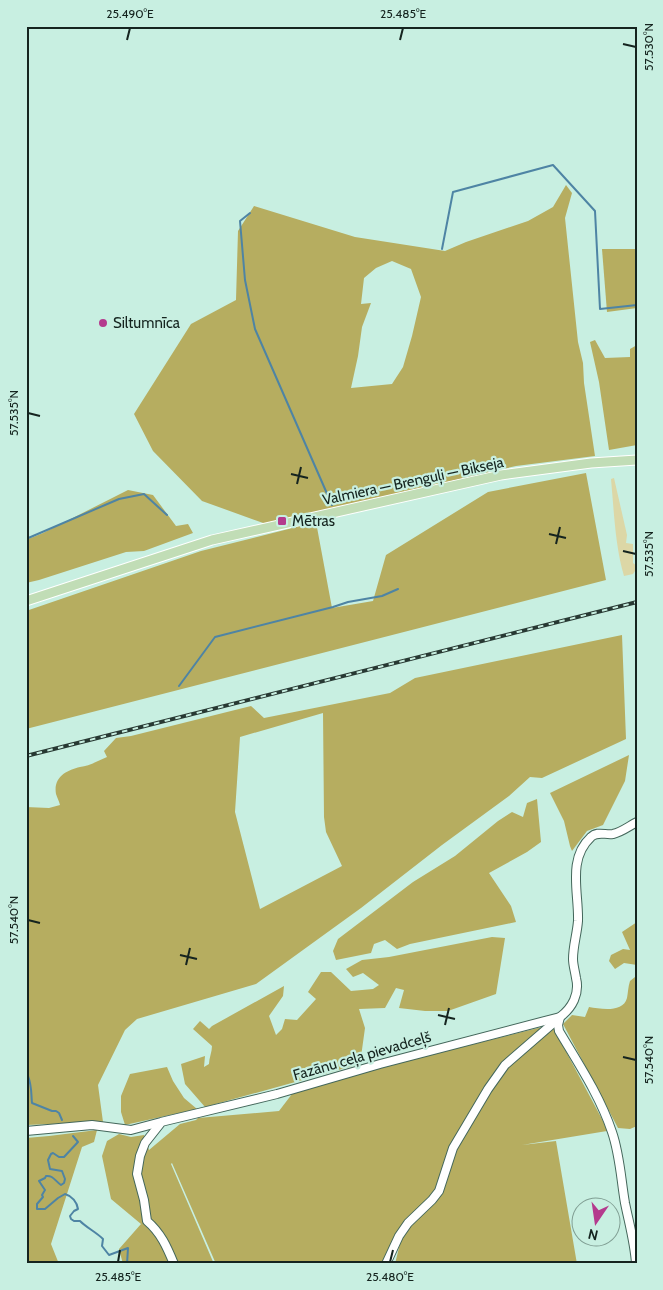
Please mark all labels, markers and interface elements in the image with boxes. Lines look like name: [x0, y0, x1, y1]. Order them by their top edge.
text: 25.490°E: [106, 6, 154, 21]
text: 25.485°E: [380, 6, 426, 21]
text: 57.530°N: [641, 23, 656, 71]
place label: Siltumnīca: [113, 314, 181, 332]
marker: Siltumnīca: [97, 317, 109, 329]
text: 57.535°N: [6, 390, 21, 436]
street label: Valmiera — Brenguļi — Bikseja: [321, 453, 506, 510]
place label: Mētras: [292, 512, 335, 530]
marker: Mētras: [276, 515, 288, 527]
text: 57.535°N: [641, 531, 656, 577]
text: 57.540°N: [6, 896, 21, 944]
street label: Fazānu ceļa pievadceļš: [291, 1028, 433, 1085]
text: 57.540°N: [641, 1036, 656, 1084]
north arrow: [570, 1198, 620, 1248]
text: N: [586, 1225, 600, 1245]
text: 25.485°E: [95, 1269, 141, 1284]
text: 25.480°E: [366, 1269, 414, 1284]

